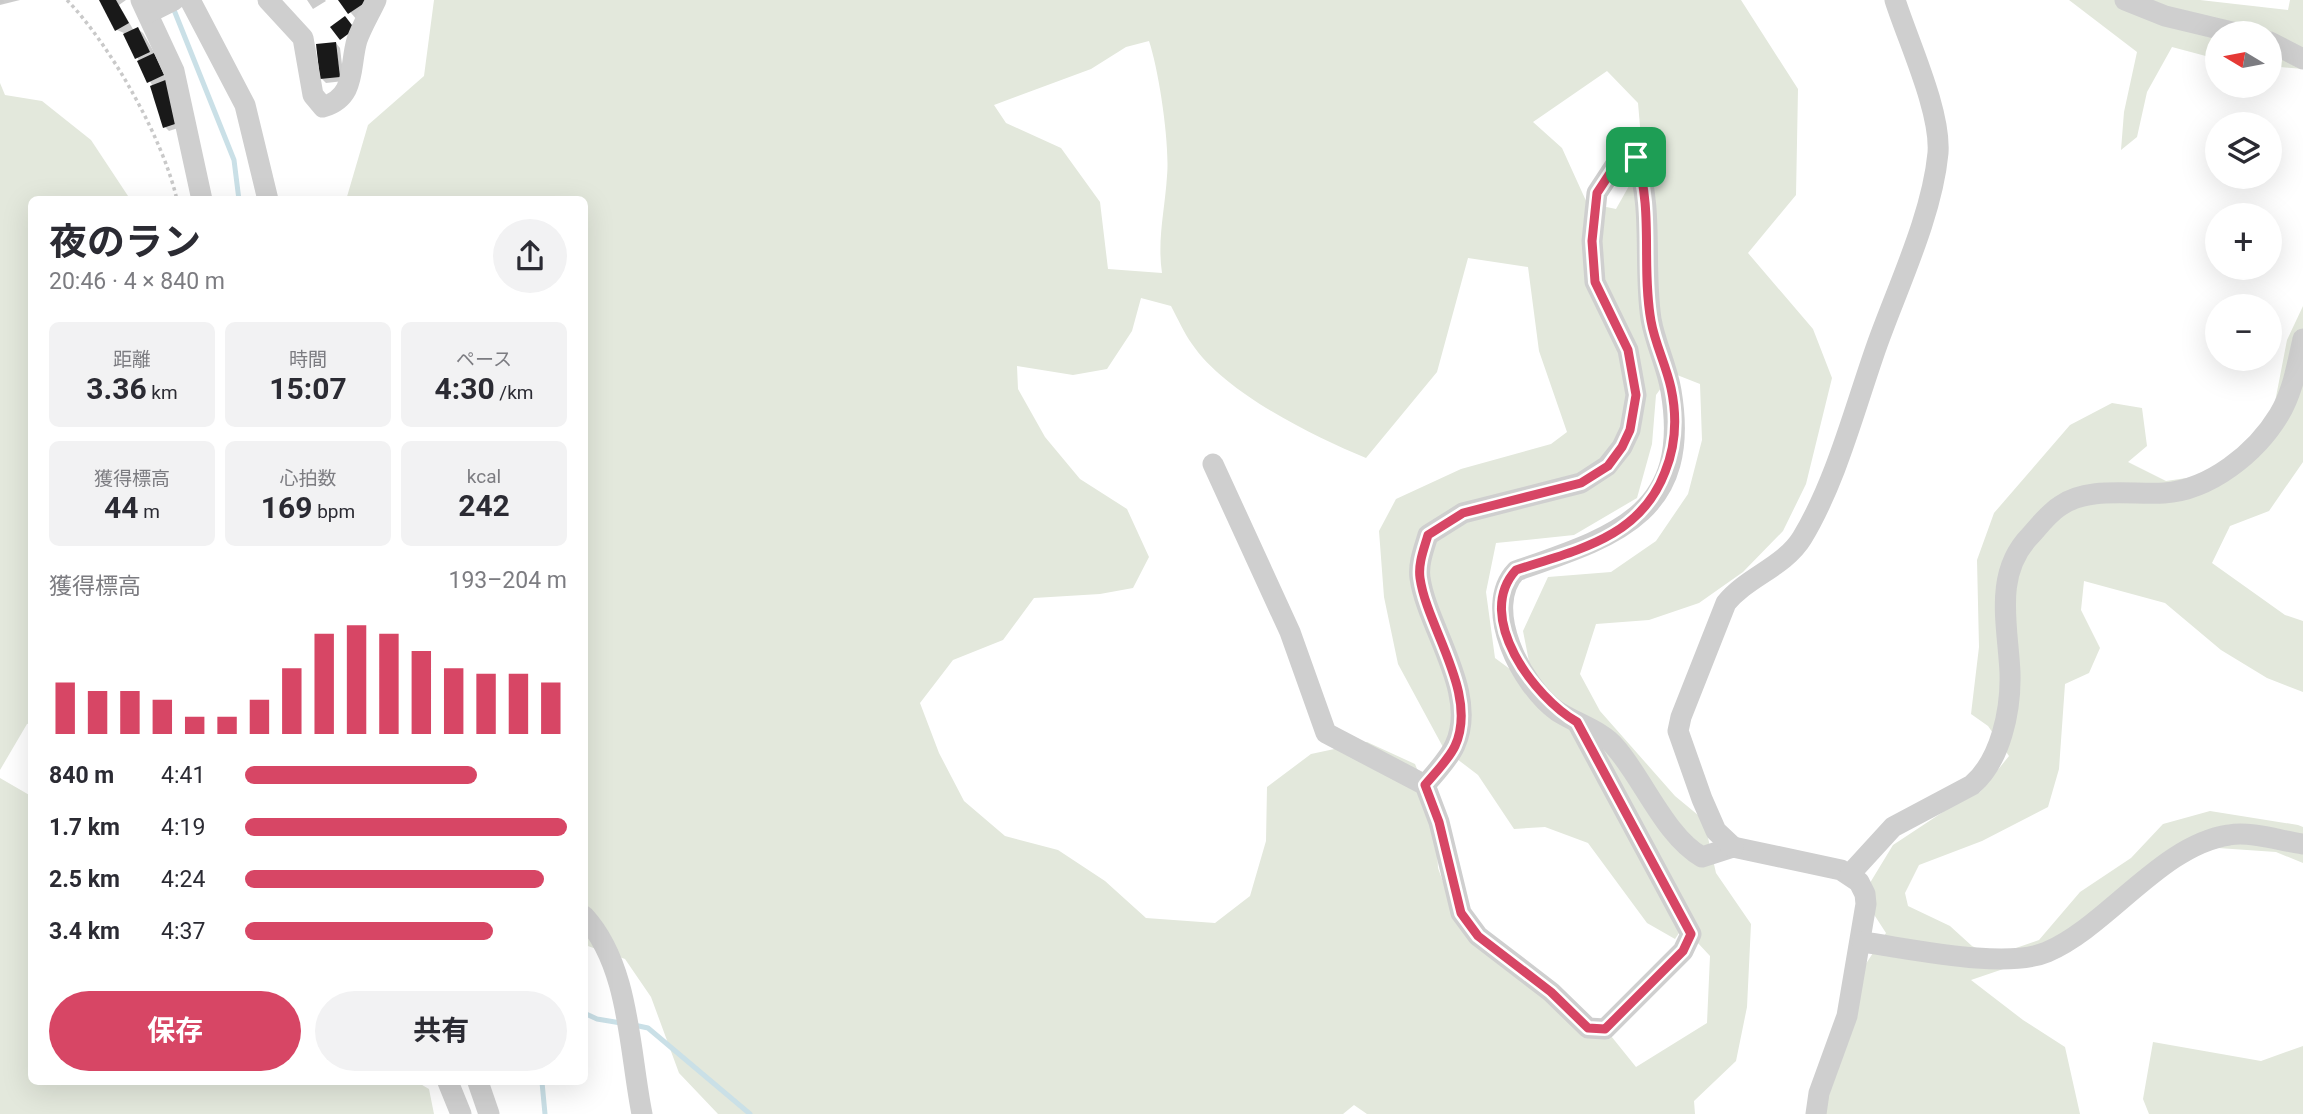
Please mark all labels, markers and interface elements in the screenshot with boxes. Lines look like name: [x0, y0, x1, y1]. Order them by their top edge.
north arrow: [2205, 21, 2282, 98]
map controls: [2205, 21, 2282, 371]
button: layers: [2205, 112, 2282, 189]
pin: [1606, 127, 1666, 187]
icon: arrive: [1617, 138, 1655, 176]
button: +: [2205, 203, 2282, 280]
button: share: [493, 219, 567, 293]
text: 夜のラン: [49, 220, 201, 264]
text: 20:46 · 4 × 840 m: [49, 268, 225, 295]
button: −: [2205, 294, 2282, 371]
text: 距離: [113, 348, 151, 371]
text: 時間: [289, 348, 327, 371]
text: ペース: [456, 348, 512, 371]
text: 3.36: [86, 371, 147, 406]
text: 15:07: [269, 371, 347, 406]
text: 4:30: [435, 371, 495, 406]
text: km: [147, 381, 178, 404]
text: /km: [495, 381, 533, 404]
text: kcal: [467, 465, 501, 488]
text: 獲得標高: [94, 467, 170, 490]
text: 心拍数: [279, 467, 337, 490]
text: 242: [458, 488, 510, 523]
text: 44: [104, 490, 139, 525]
text: 169: [261, 490, 312, 525]
text: m: [139, 500, 160, 523]
text: bpm: [312, 500, 355, 523]
text: 193–204 m: [448, 567, 567, 594]
text: 獲得標高: [49, 573, 141, 600]
text: 840 m: [49, 762, 114, 789]
text: 4:41: [161, 762, 205, 789]
text: 1.7 km: [49, 814, 120, 841]
text: 4:19: [161, 814, 205, 841]
text: 2.5 km: [49, 866, 120, 893]
text: 4:24: [161, 866, 205, 893]
text: 3.4 km: [49, 918, 120, 945]
text: 4:37: [161, 918, 205, 945]
button: 保存: [49, 991, 301, 1071]
button: 共有: [315, 991, 567, 1071]

